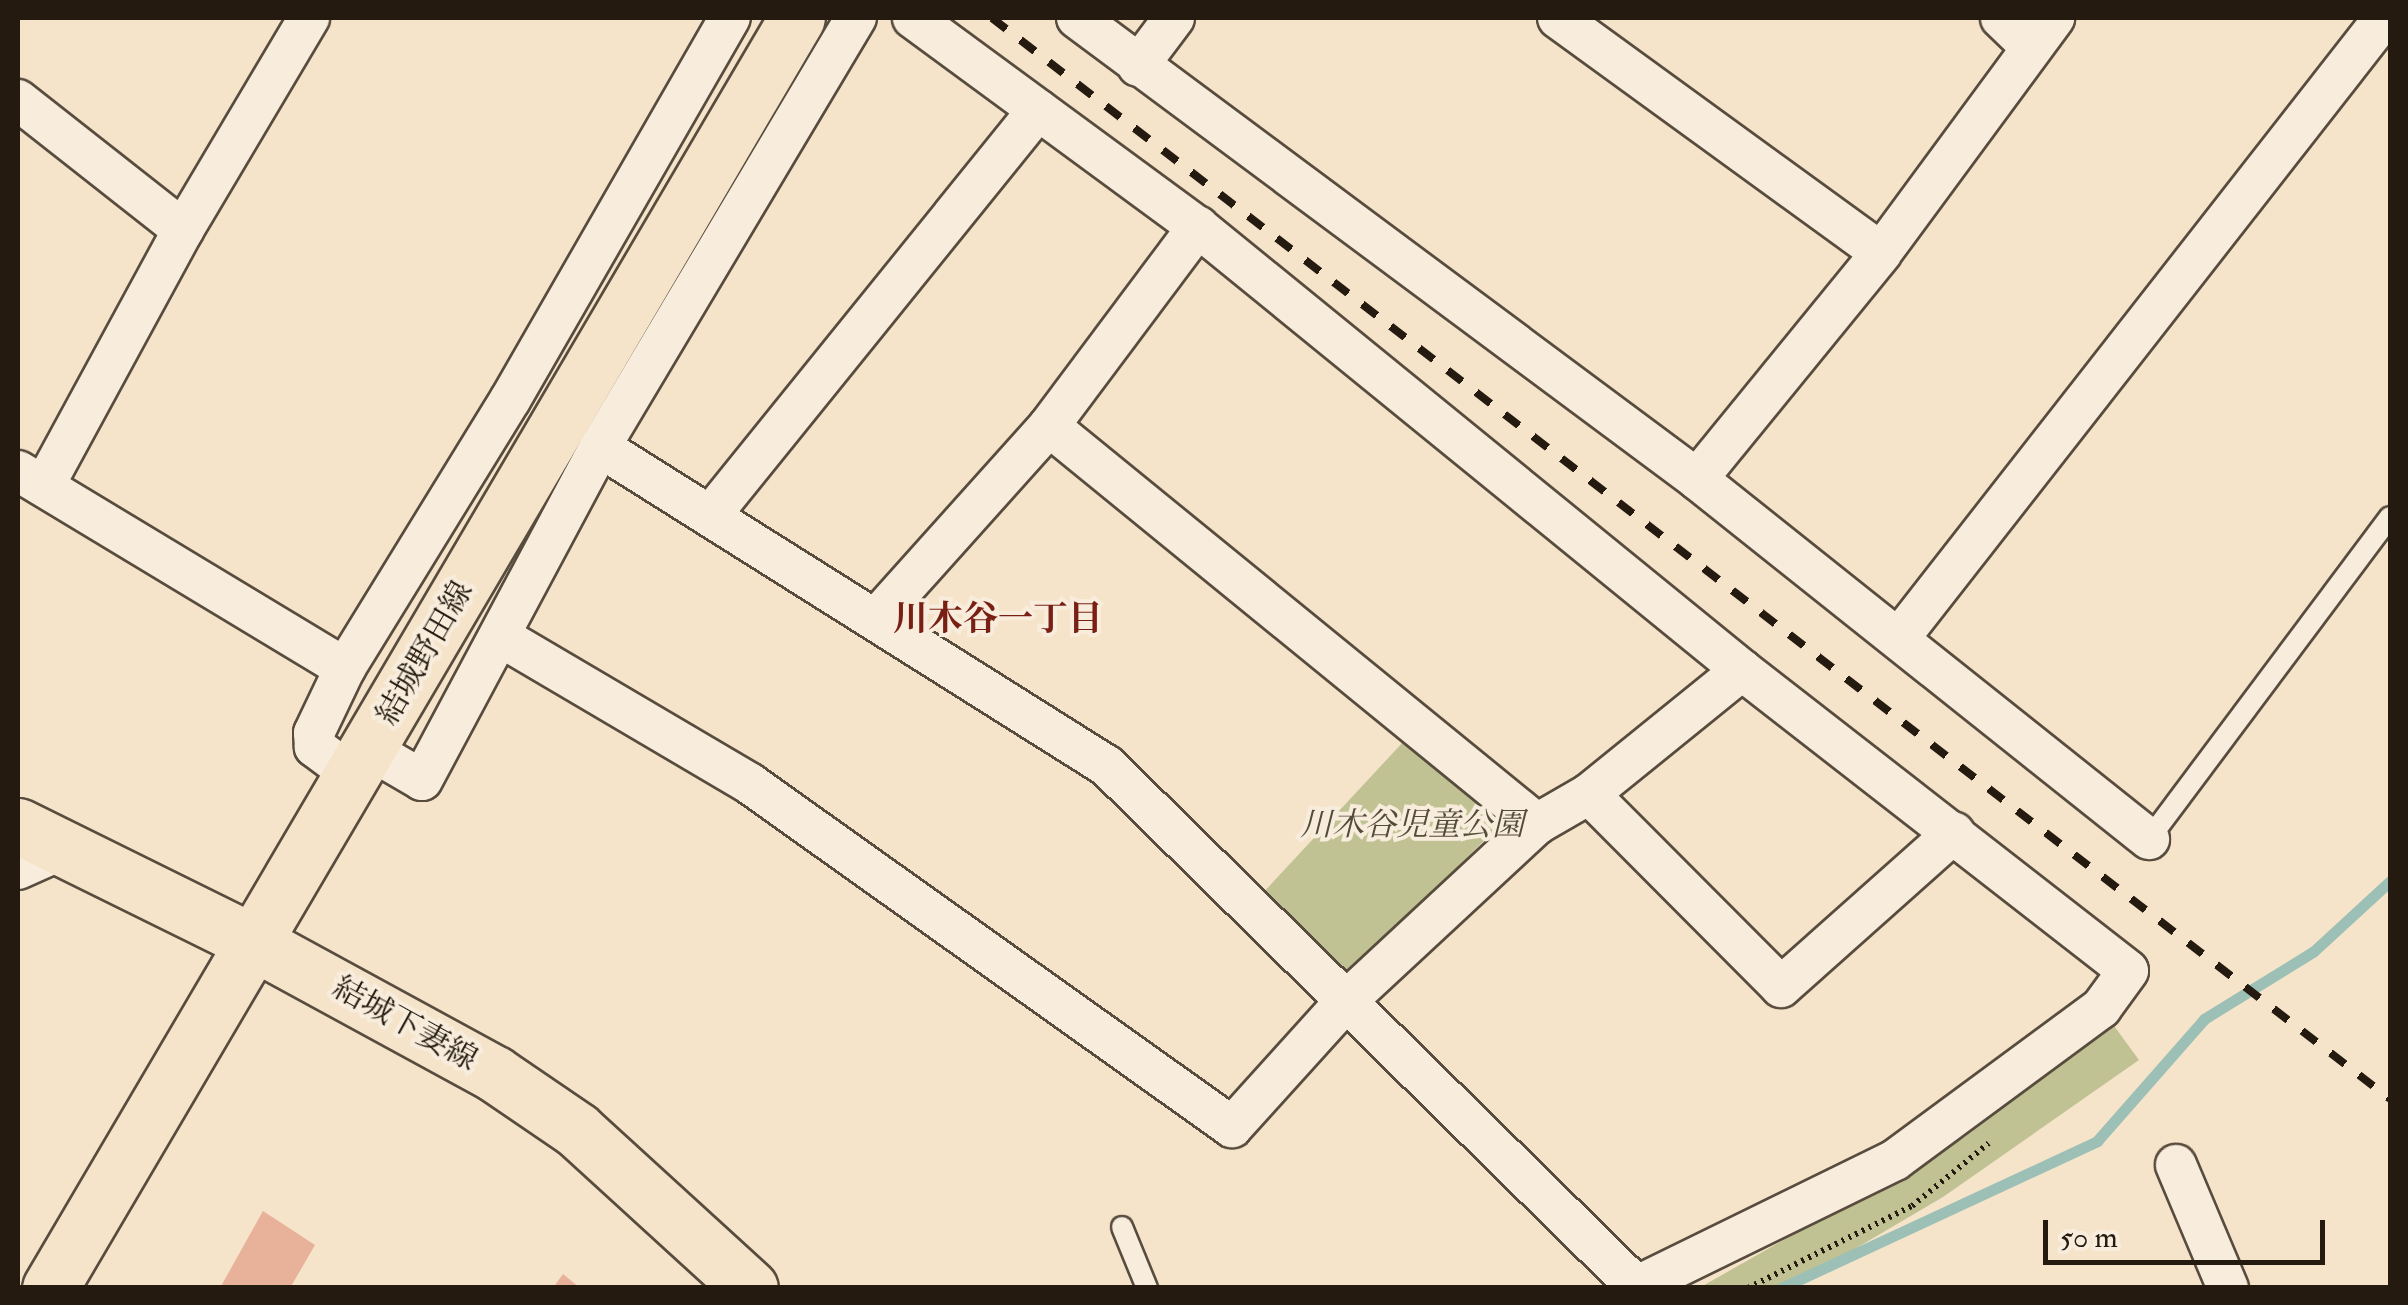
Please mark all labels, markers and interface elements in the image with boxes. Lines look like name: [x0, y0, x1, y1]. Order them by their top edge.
street label: 結城野田線: [368, 574, 482, 732]
district label: 川木谷一丁目: [893, 598, 1103, 640]
park label: 川木谷児童公園: [1300, 806, 1524, 844]
street label: 結城下妻線: [326, 968, 484, 1080]
scale bar: [2048, 1200, 2330, 1262]
text: 50 m: [2060, 1219, 2118, 1256]

